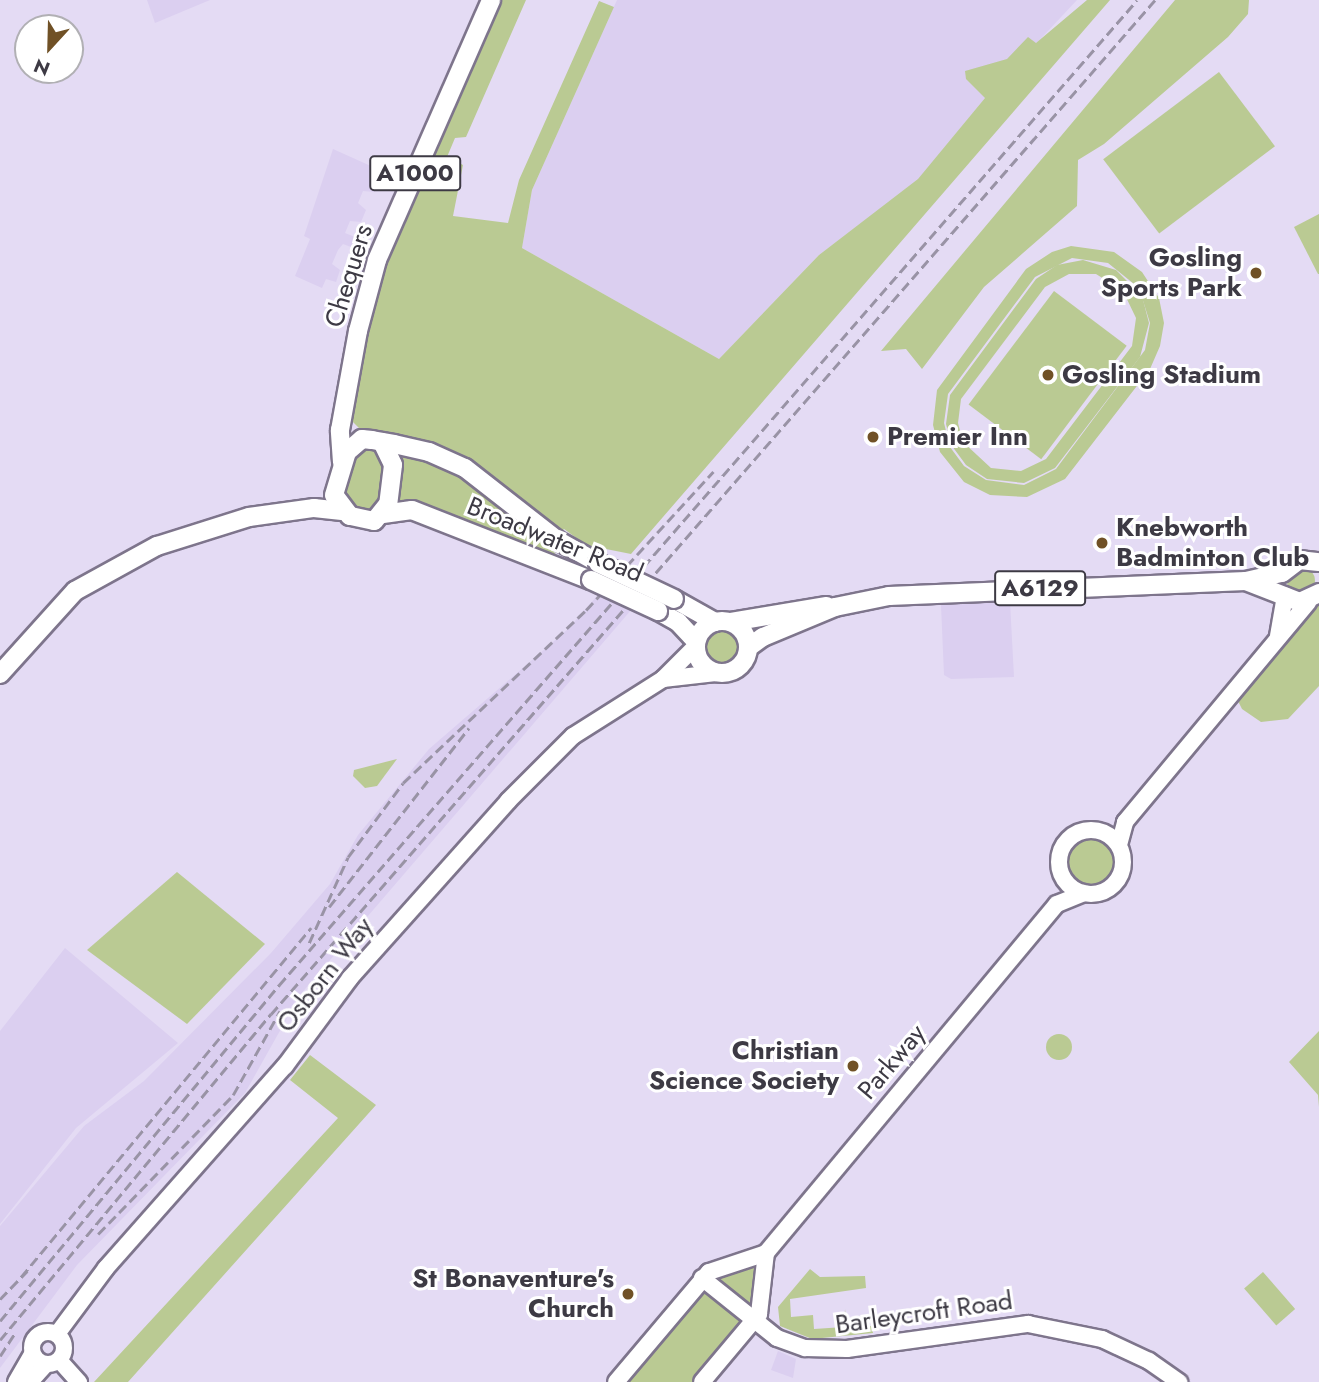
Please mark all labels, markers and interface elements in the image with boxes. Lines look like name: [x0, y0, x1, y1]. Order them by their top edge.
north arrow: [14, 14, 84, 84]
text: N: [30, 52, 54, 82]
road number: A1000: [368, 153, 462, 194]
street label: Chequers: [319, 221, 379, 331]
place label: Gosling Sports Park: [1101, 242, 1242, 304]
marker: Gosling Sports Park: [1248, 265, 1264, 281]
place label: Gosling Stadium: [1062, 359, 1261, 391]
marker: Gosling Stadium: [1040, 367, 1056, 383]
place label: Premier Inn: [887, 421, 1028, 453]
marker: Premier Inn: [865, 429, 881, 445]
street label: Broadwater Road: [462, 490, 648, 590]
place label: Knebworth Badminton Club: [1116, 512, 1309, 574]
marker: Knebworth Badminton Club: [1094, 535, 1110, 551]
road number: A6129: [993, 568, 1087, 608]
street label: Osborn Way: [270, 911, 380, 1039]
street label: Parkway: [852, 1018, 932, 1106]
place label: Christian Science Society: [649, 1035, 839, 1096]
marker: Christian Science Society: [845, 1058, 861, 1074]
place label: St Bonaventure's Church: [412, 1263, 614, 1324]
street label: Barleycroft Road: [833, 1285, 1015, 1341]
marker: St Bonaventure's Church: [620, 1286, 636, 1302]

